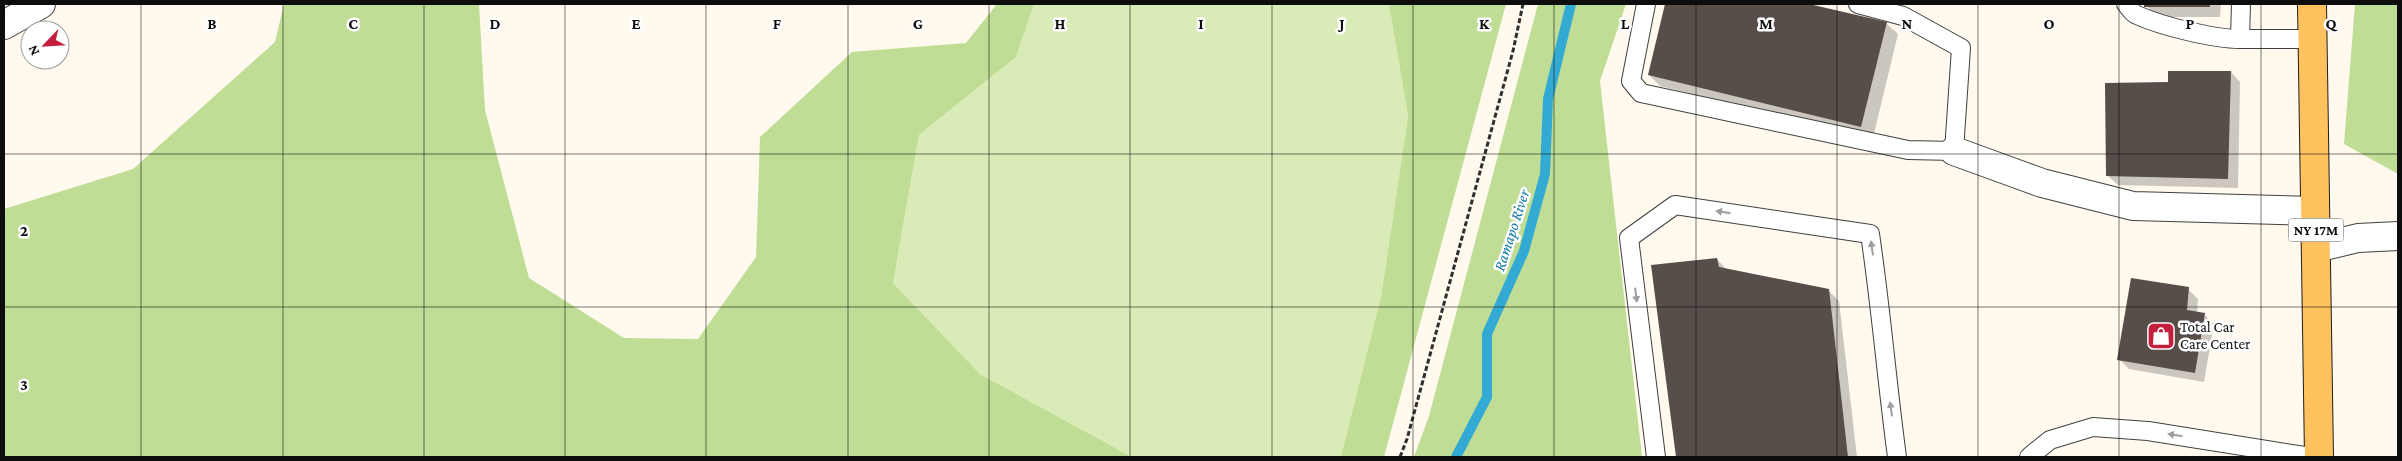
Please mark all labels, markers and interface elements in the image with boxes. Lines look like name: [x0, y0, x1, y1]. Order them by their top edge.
text: B: [207, 15, 217, 32]
text: C: [348, 15, 358, 32]
text: D: [489, 15, 501, 32]
text: E: [631, 15, 641, 32]
text: F: [773, 15, 782, 32]
text: G: [913, 15, 923, 32]
text: H: [1055, 15, 1066, 32]
text: I: [1198, 15, 1204, 32]
text: J: [1337, 15, 1345, 32]
text: K: [1479, 15, 1490, 32]
text: L: [1621, 15, 1630, 32]
text: M: [1759, 15, 1773, 32]
text: N: [1902, 15, 1913, 32]
text: O: [2043, 15, 2055, 32]
text: P: [2186, 15, 2195, 32]
text: Q: [2325, 15, 2337, 32]
north arrow: [20, 20, 70, 70]
text: N: [24, 42, 42, 58]
water label: Ramapo River: [1490, 187, 1534, 273]
one-way arrow: [1715, 208, 1731, 216]
road number: NY 17M: [2288, 218, 2344, 242]
text: 2: [20, 222, 28, 239]
one-way arrow: [1868, 239, 1876, 255]
one-way arrow: [1632, 287, 1640, 303]
place label: Total Car Care Center: [2180, 319, 2251, 352]
shop icon: Total Car Care Center: [2146, 321, 2176, 351]
text: 3: [20, 376, 28, 393]
one-way arrow: [1887, 401, 1895, 417]
one-way arrow: [2167, 431, 2183, 439]

